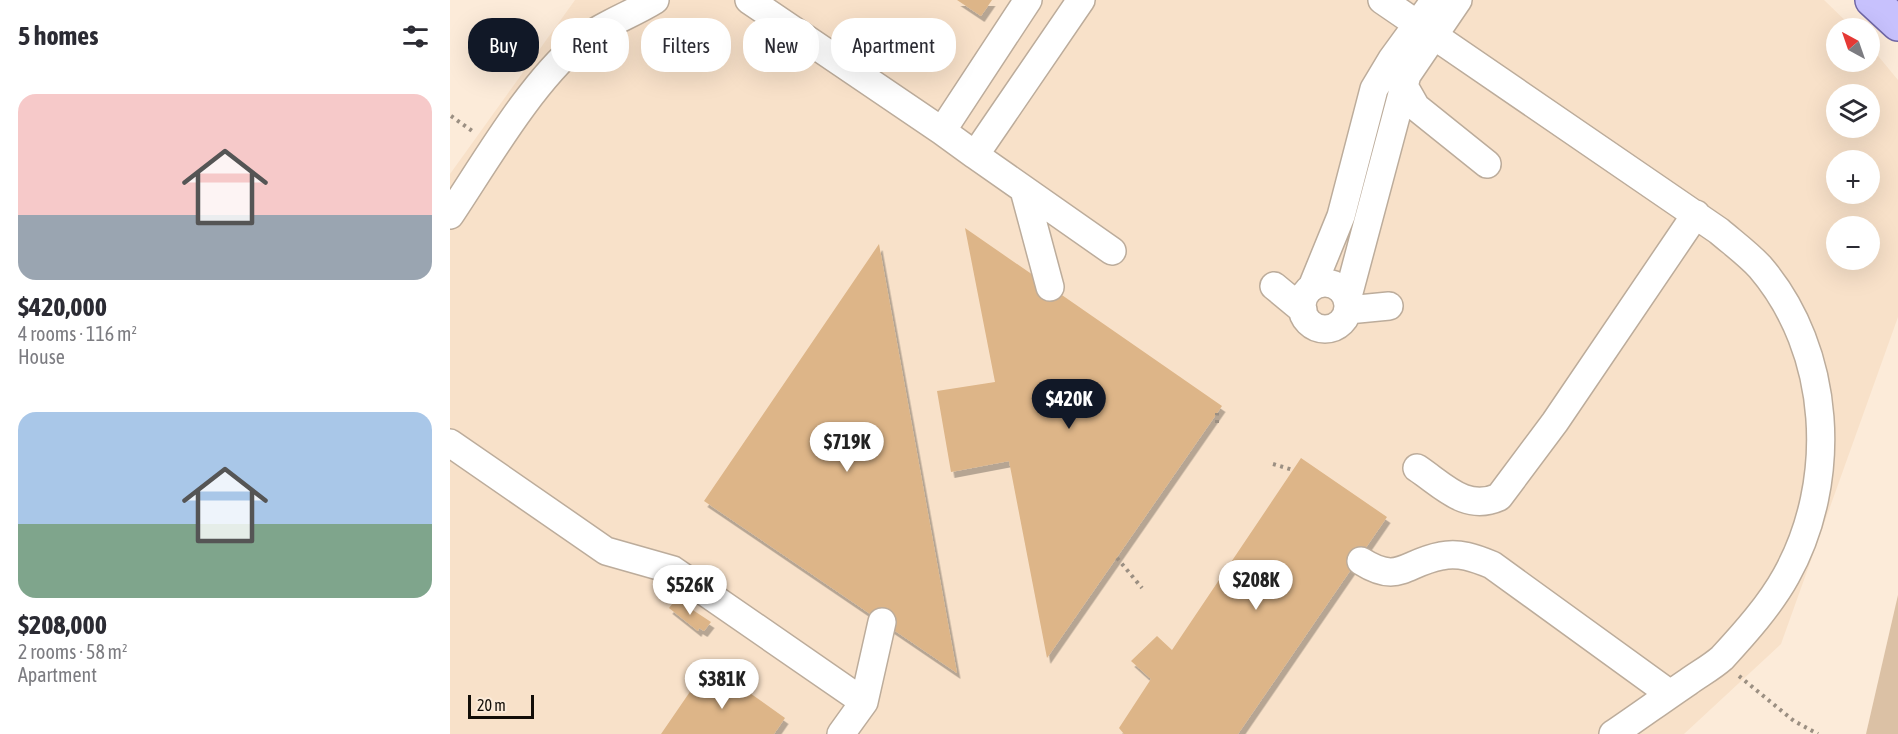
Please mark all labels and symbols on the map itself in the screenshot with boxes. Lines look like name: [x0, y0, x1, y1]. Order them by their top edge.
north arrow: [1826, 18, 1880, 72]
pin: $420K: [1027, 379, 1111, 430]
pin: $719K: [805, 422, 889, 473]
pin: $208K: [1214, 560, 1298, 611]
pin: $526K: [648, 565, 732, 616]
pin: $381K: [680, 659, 764, 710]
scale bar: [468, 692, 534, 720]

